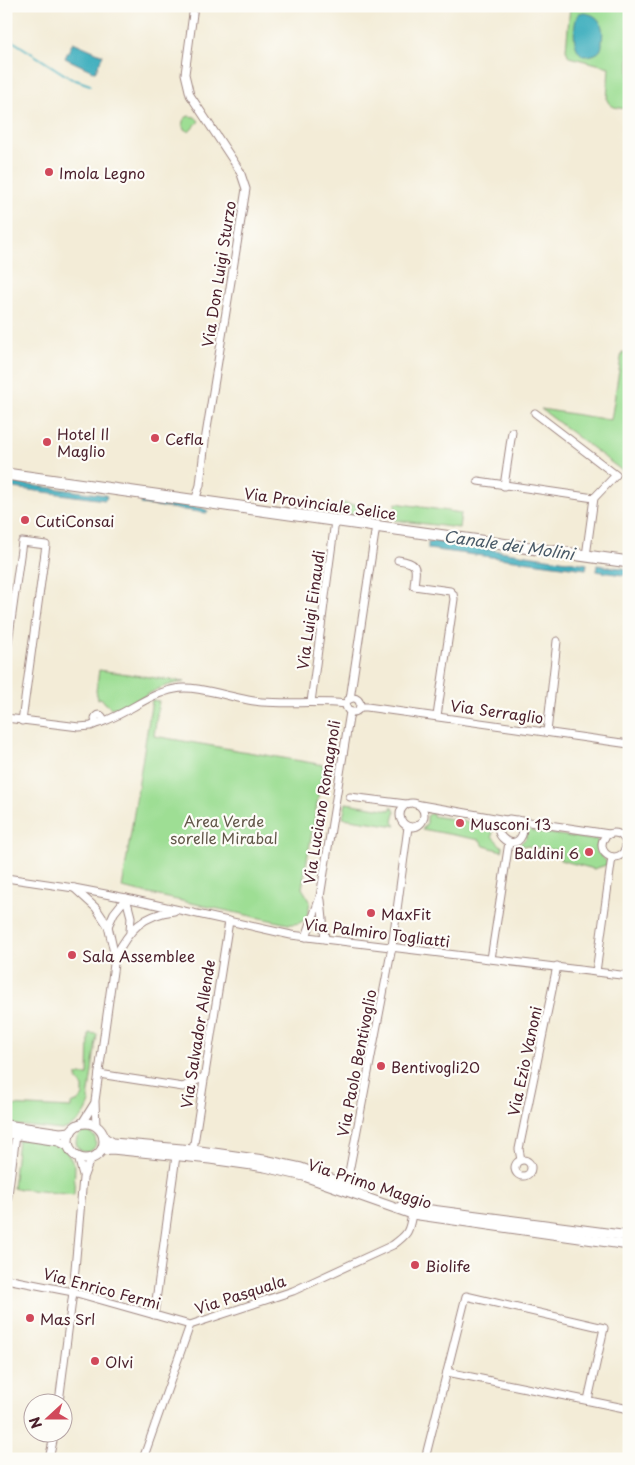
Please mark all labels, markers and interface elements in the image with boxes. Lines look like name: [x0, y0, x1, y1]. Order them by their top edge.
place label: Imola Legno: [59, 161, 145, 184]
marker: Imola Legno: [43, 166, 55, 178]
street label: Via Don Luigi Sturzo: [195, 199, 241, 349]
place label: Hotel Il Maglio: [57, 422, 109, 462]
place label: Cefla: [165, 427, 204, 450]
marker: Cefla: [149, 432, 161, 444]
marker: Hotel Il Maglio: [41, 436, 53, 448]
street label: Via Provinciale Selice: [242, 481, 398, 525]
place label: CutiConsai: [35, 509, 115, 532]
marker: CutiConsai: [19, 514, 31, 526]
water label: Canale dei Molini: [442, 523, 578, 565]
street label: Via Luigi Einaudi: [290, 549, 330, 671]
street label: Via Serraglio: [449, 693, 545, 729]
street label: Via Luciano Romagnoli: [297, 718, 345, 886]
park label: Area Verde sorelle Mirabal: [170, 809, 278, 849]
place label: Musconi 13: [470, 812, 551, 835]
marker: Musconi 13: [454, 817, 466, 829]
place label: Baldini 6: [514, 841, 579, 864]
marker: Baldini 6: [583, 846, 595, 858]
place label: MaxFit: [381, 902, 431, 925]
marker: MaxFit: [365, 907, 377, 919]
street label: Via Palmiro Togliatti: [303, 912, 451, 952]
place label: Sala Assemblee: [82, 944, 195, 967]
marker: Sala Assemblee: [66, 949, 78, 961]
street label: Via Salvador Allende: [174, 958, 220, 1110]
street label: Via Paolo Bentivoglio: [330, 987, 382, 1139]
street label: Via Ezio Vanoni: [501, 1004, 547, 1118]
place label: Bentivogli20: [391, 1055, 480, 1078]
marker: Bentivogli20: [375, 1060, 387, 1072]
street label: Via Primo Maggio: [305, 1152, 435, 1214]
place label: Biolife: [425, 1254, 470, 1277]
marker: Biolife: [409, 1259, 421, 1271]
street label: Via Enrico Fermi: [41, 1261, 163, 1315]
street label: Via Pasquala: [192, 1268, 289, 1320]
place label: Mas Srl: [40, 1307, 95, 1330]
marker: Mas Srl: [24, 1312, 36, 1324]
place label: Olvi: [105, 1350, 133, 1373]
marker: Olvi: [89, 1355, 101, 1367]
north arrow: [22, 1392, 72, 1442]
text: N: [24, 1414, 47, 1432]

